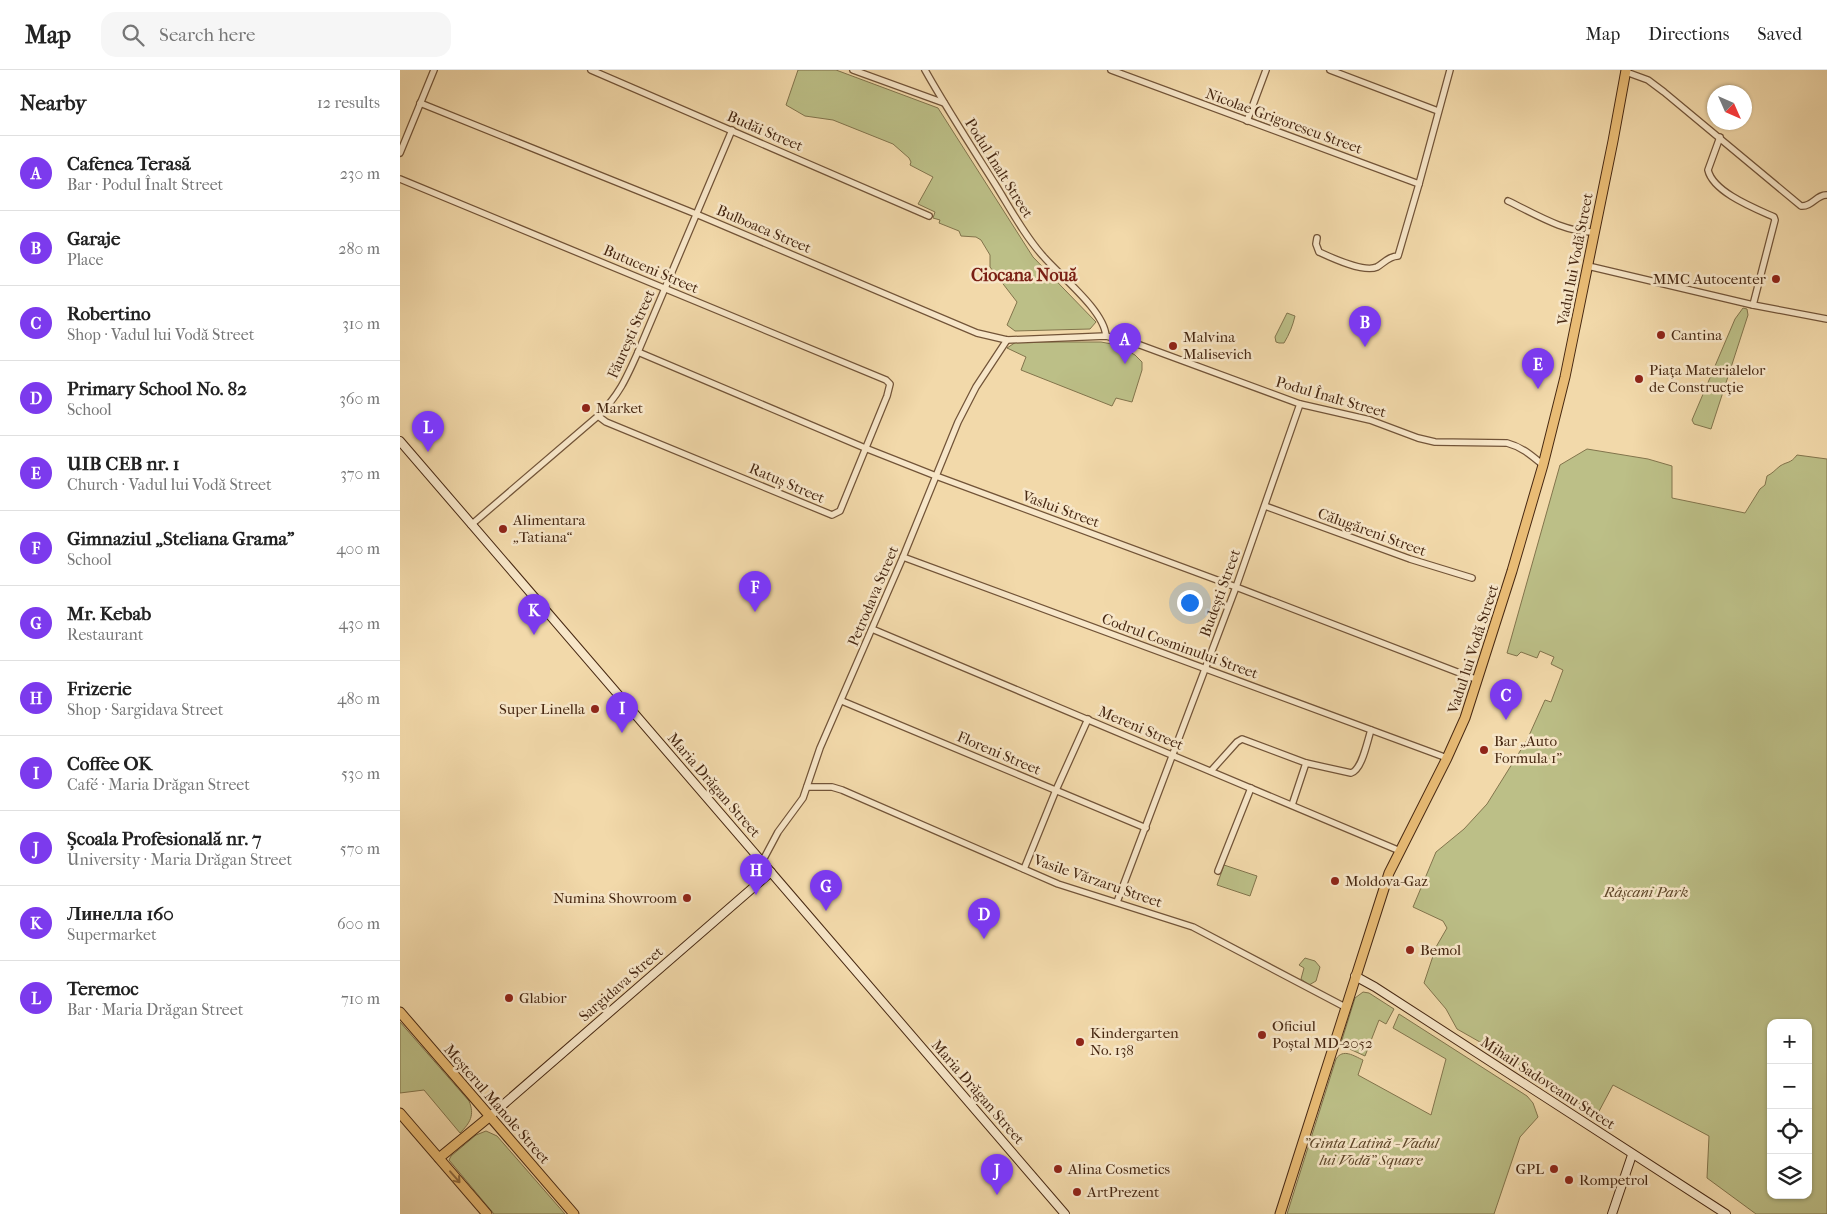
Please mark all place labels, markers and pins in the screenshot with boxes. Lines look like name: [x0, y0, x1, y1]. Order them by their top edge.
place label: MMC Autocenter: [1653, 270, 1767, 288]
marker: MMC Autocenter: [1770, 273, 1782, 285]
pin: B: [1349, 306, 1381, 347]
pin: A: [1109, 323, 1141, 364]
place label: Cantina: [1671, 326, 1723, 344]
place label: Malvina Malisevich: [1183, 328, 1252, 363]
marker: Cantina: [1655, 329, 1667, 341]
marker: Malvina Malisevich: [1167, 340, 1179, 352]
pin: E: [1522, 348, 1554, 389]
place label: Piața Materialelor de Construcție: [1649, 361, 1766, 396]
marker: Piața Materialelor de Construcție: [1633, 373, 1645, 385]
place label: Market: [596, 399, 644, 417]
marker: Market: [580, 402, 592, 414]
pin: L: [412, 411, 444, 452]
place label: Alimentara „Tatiana“: [512, 511, 586, 546]
marker: Alimentara „Tatiana“: [497, 523, 509, 535]
pin: F: [739, 571, 771, 612]
pin: K: [518, 594, 550, 635]
pin: C: [1490, 679, 1522, 720]
pin: I: [606, 692, 638, 733]
place label: Super Linella: [499, 700, 586, 718]
marker: Super Linella: [589, 703, 601, 715]
place label: Bar „Auto Formula 1”: [1494, 732, 1562, 767]
marker: Bar „Auto Formula 1”: [1478, 744, 1490, 756]
pin: H: [740, 854, 772, 895]
pin: G: [810, 870, 842, 911]
place label: Moldova-Gaz: [1345, 872, 1428, 890]
marker: Moldova-Gaz: [1329, 875, 1341, 887]
place label: Numina Showroom: [553, 889, 678, 907]
marker: Numina Showroom: [681, 892, 693, 904]
pin: D: [968, 898, 1000, 939]
place label: Bemol: [1420, 941, 1461, 959]
marker: Bemol: [1404, 944, 1416, 956]
place label: Glabior: [519, 989, 567, 1007]
marker: Glabior: [503, 992, 515, 1004]
place label: Oficiul Poștal MD-2052: [1272, 1017, 1373, 1052]
place label: Kindergarten No. 138: [1090, 1024, 1179, 1059]
marker: Oficiul Poștal MD-2052: [1256, 1029, 1268, 1041]
marker: Kindergarten No. 138: [1074, 1036, 1086, 1048]
pin: J: [981, 1154, 1013, 1195]
place label: Alina Cosmetics: [1067, 1160, 1171, 1178]
place label: GPL: [1515, 1160, 1544, 1178]
marker: Alina Cosmetics: [1052, 1163, 1064, 1175]
marker: GPL: [1548, 1163, 1560, 1175]
place label: Rompetrol: [1579, 1171, 1649, 1189]
marker: Rompetrol: [1563, 1174, 1575, 1186]
place label: ArtPrezent: [1086, 1183, 1160, 1201]
marker: ArtPrezent: [1071, 1186, 1083, 1198]

